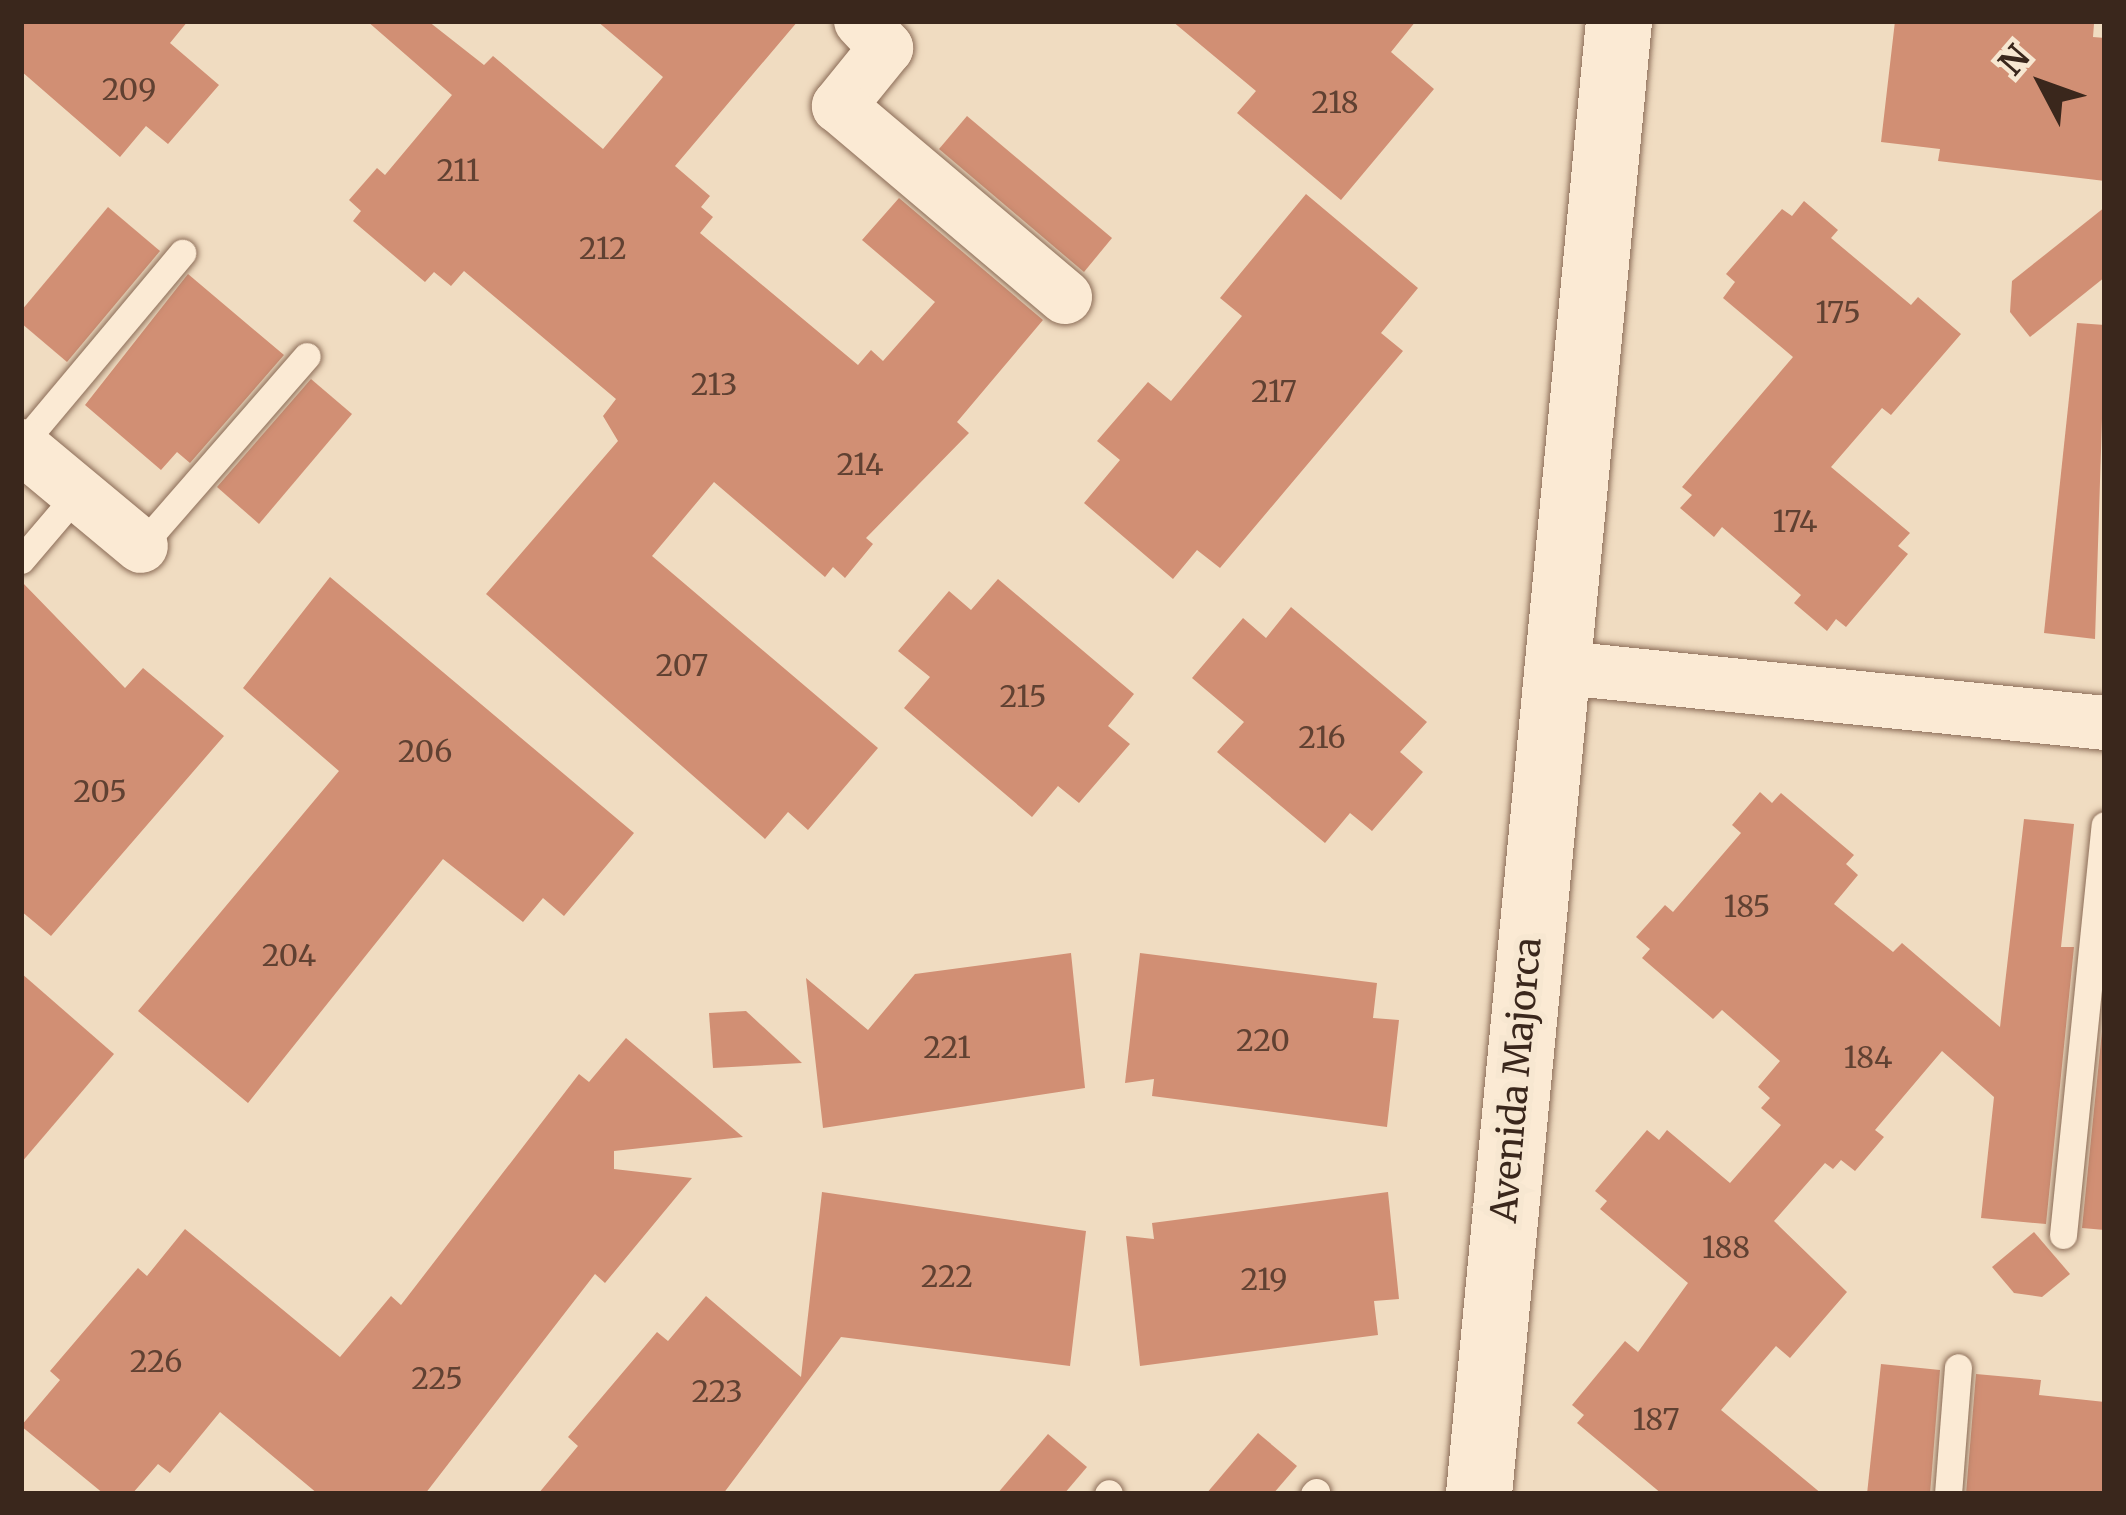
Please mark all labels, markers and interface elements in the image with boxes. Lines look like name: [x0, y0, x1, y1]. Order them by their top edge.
north arrow: [1982, 24, 2102, 144]
text: N: [1990, 37, 2038, 83]
house number: 209: [102, 71, 156, 107]
house number: 218: [1311, 84, 1359, 120]
house number: 211: [436, 152, 480, 188]
house number: 212: [579, 230, 627, 266]
house number: 175: [1815, 294, 1861, 330]
house number: 213: [691, 366, 737, 402]
house number: 217: [1251, 373, 1297, 409]
house number: 214: [836, 446, 884, 482]
house number: 174: [1773, 503, 1817, 539]
house number: 207: [656, 647, 708, 683]
house number: 215: [1000, 678, 1046, 714]
house number: 216: [1298, 719, 1346, 755]
house number: 206: [398, 733, 452, 769]
house number: 205: [73, 773, 127, 809]
house number: 185: [1724, 888, 1770, 924]
street label: Avenida Majorca: [1482, 936, 1550, 1224]
house number: 204: [262, 937, 316, 973]
house number: 220: [1236, 1022, 1290, 1058]
house number: 221: [923, 1029, 971, 1065]
house number: 184: [1844, 1039, 1892, 1075]
house number: 188: [1702, 1229, 1750, 1265]
house number: 222: [921, 1258, 973, 1294]
house number: 219: [1240, 1261, 1288, 1297]
house number: 226: [130, 1343, 182, 1379]
house number: 225: [411, 1360, 463, 1396]
house number: 223: [691, 1373, 743, 1409]
house number: 187: [1633, 1401, 1679, 1437]

